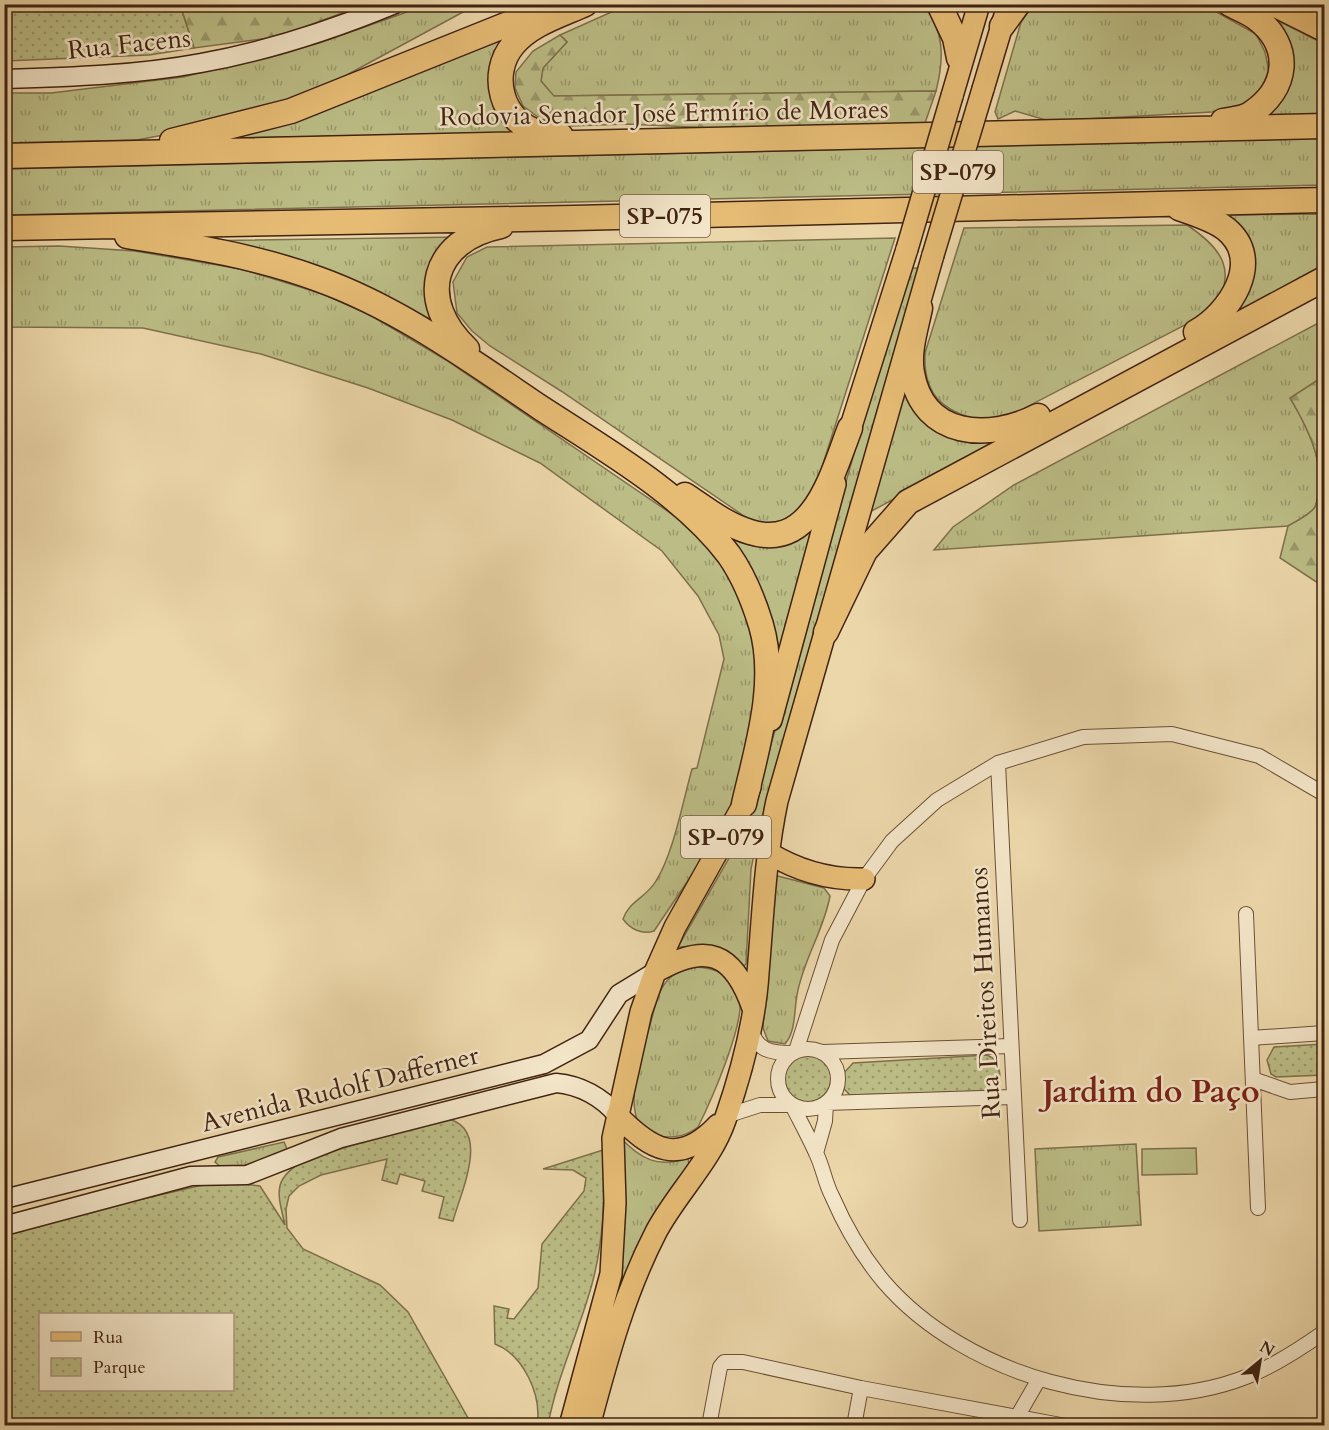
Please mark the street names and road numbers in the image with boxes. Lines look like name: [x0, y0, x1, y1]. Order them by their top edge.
street label: Rua Facens: [66, 20, 192, 68]
street label: Rodovia Senador José Ermírio de Moraes: [439, 92, 889, 134]
road number: SP-079: [913, 151, 1003, 193]
road number: SP-075: [620, 195, 710, 237]
road number: SP-079: [681, 816, 771, 858]
street label: Rua Direitos Humanos: [961, 866, 1009, 1120]
street label: Avenida Rudolf Dafferner: [198, 1037, 483, 1140]

